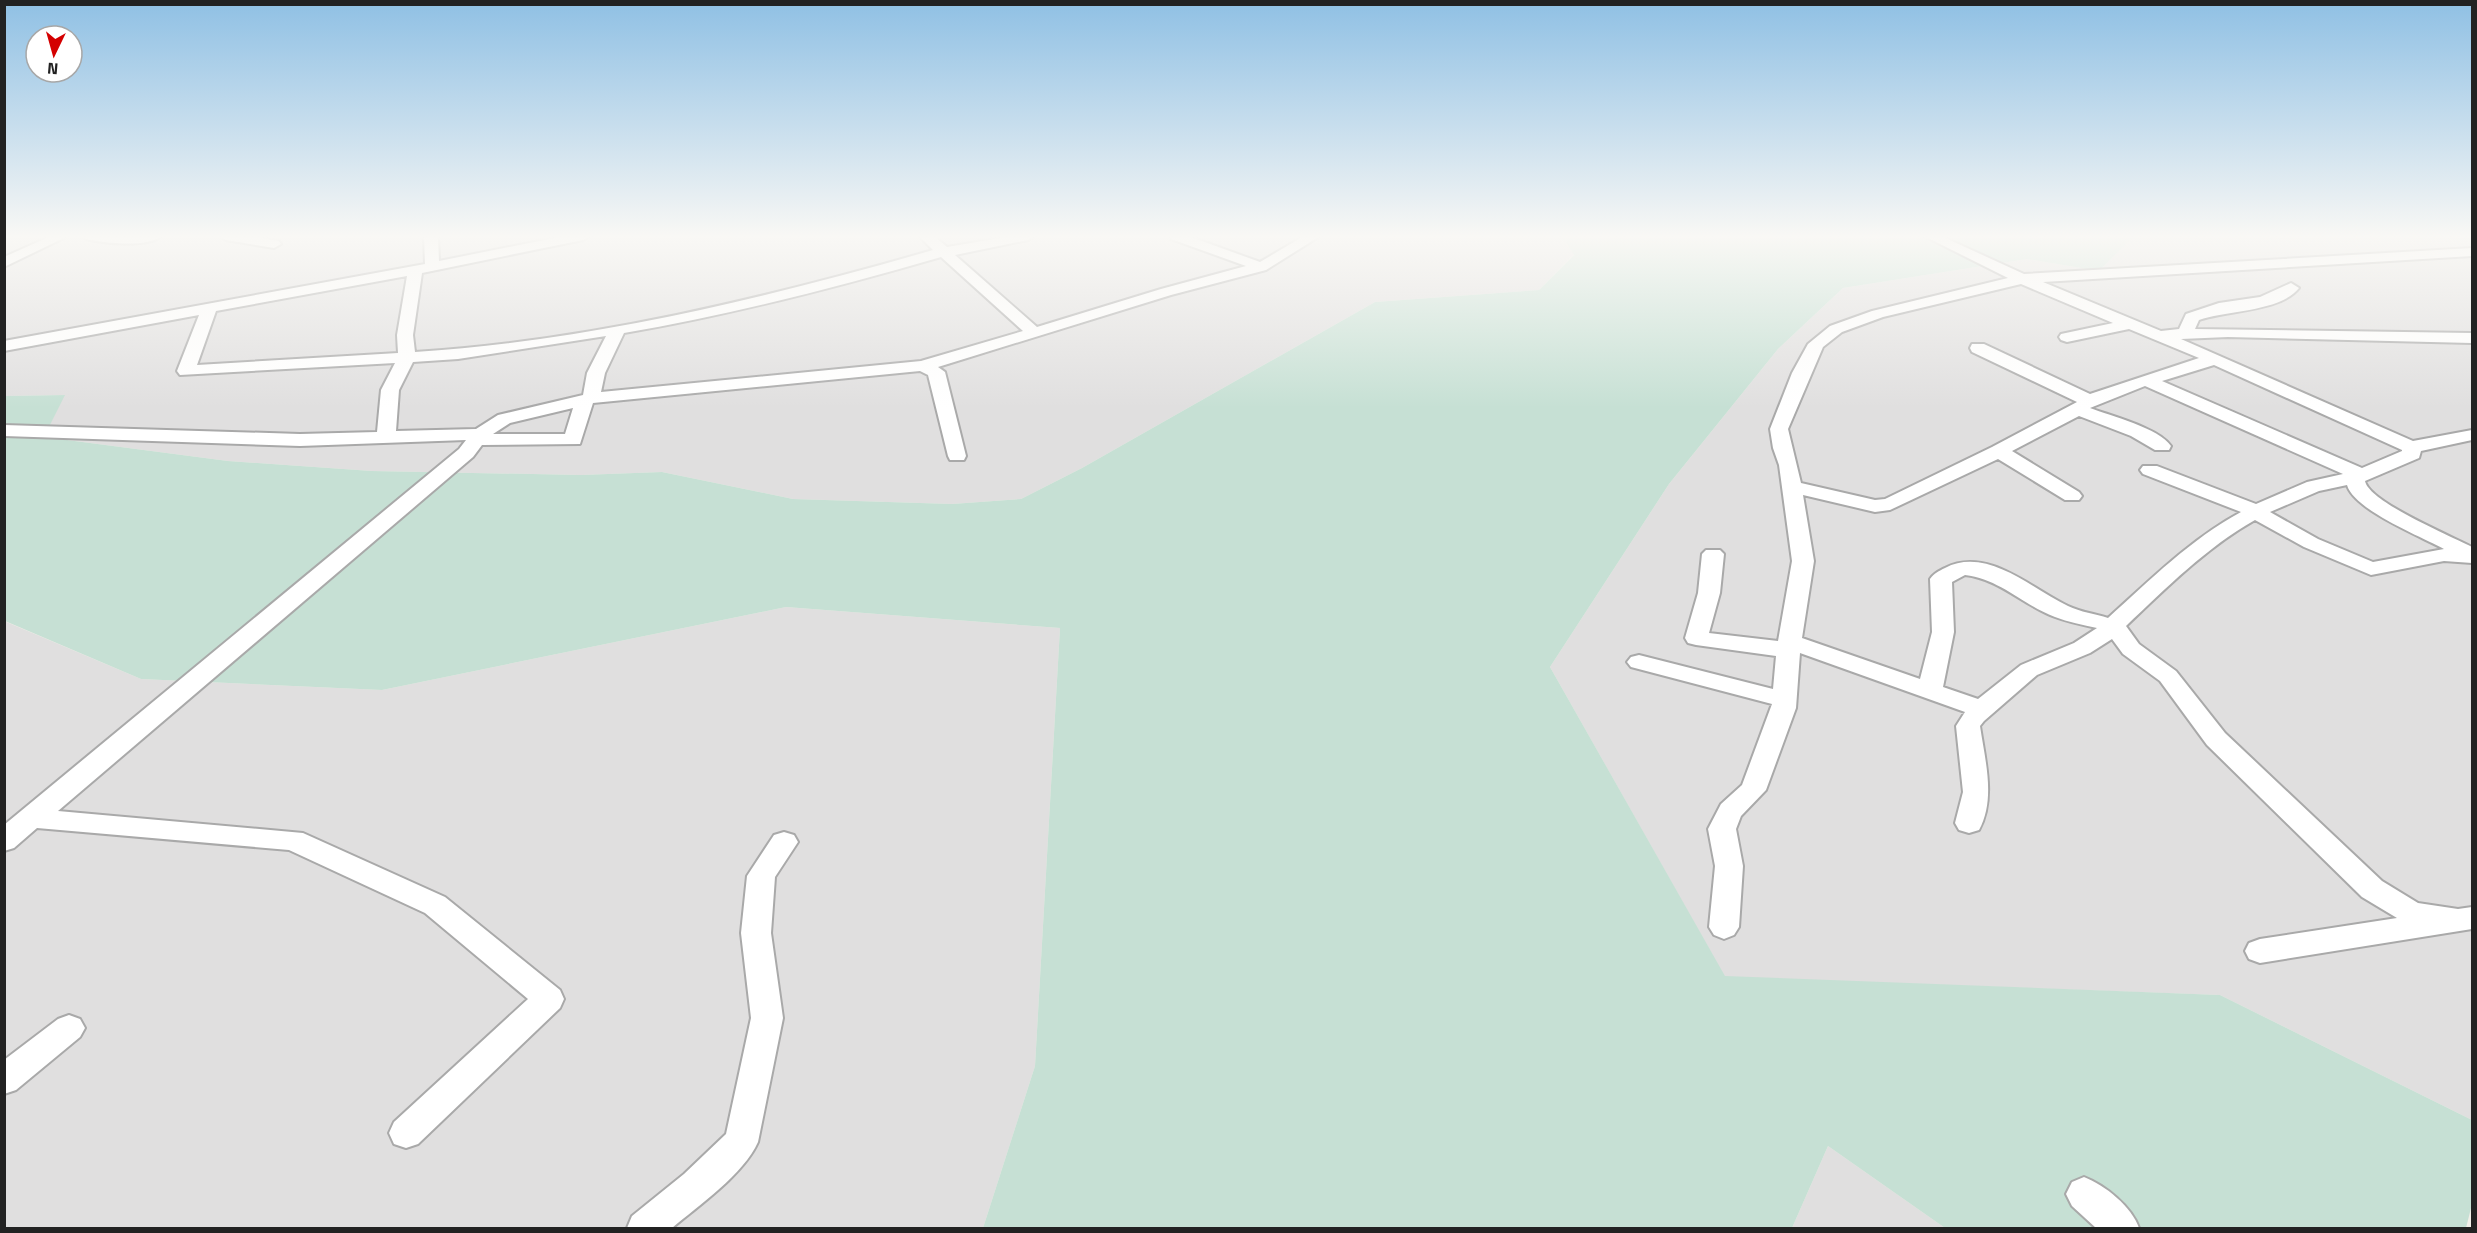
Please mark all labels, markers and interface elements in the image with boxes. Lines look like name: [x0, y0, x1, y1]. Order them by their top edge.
north arrow: [24, 24, 84, 84]
text: N: [46, 57, 59, 81]

